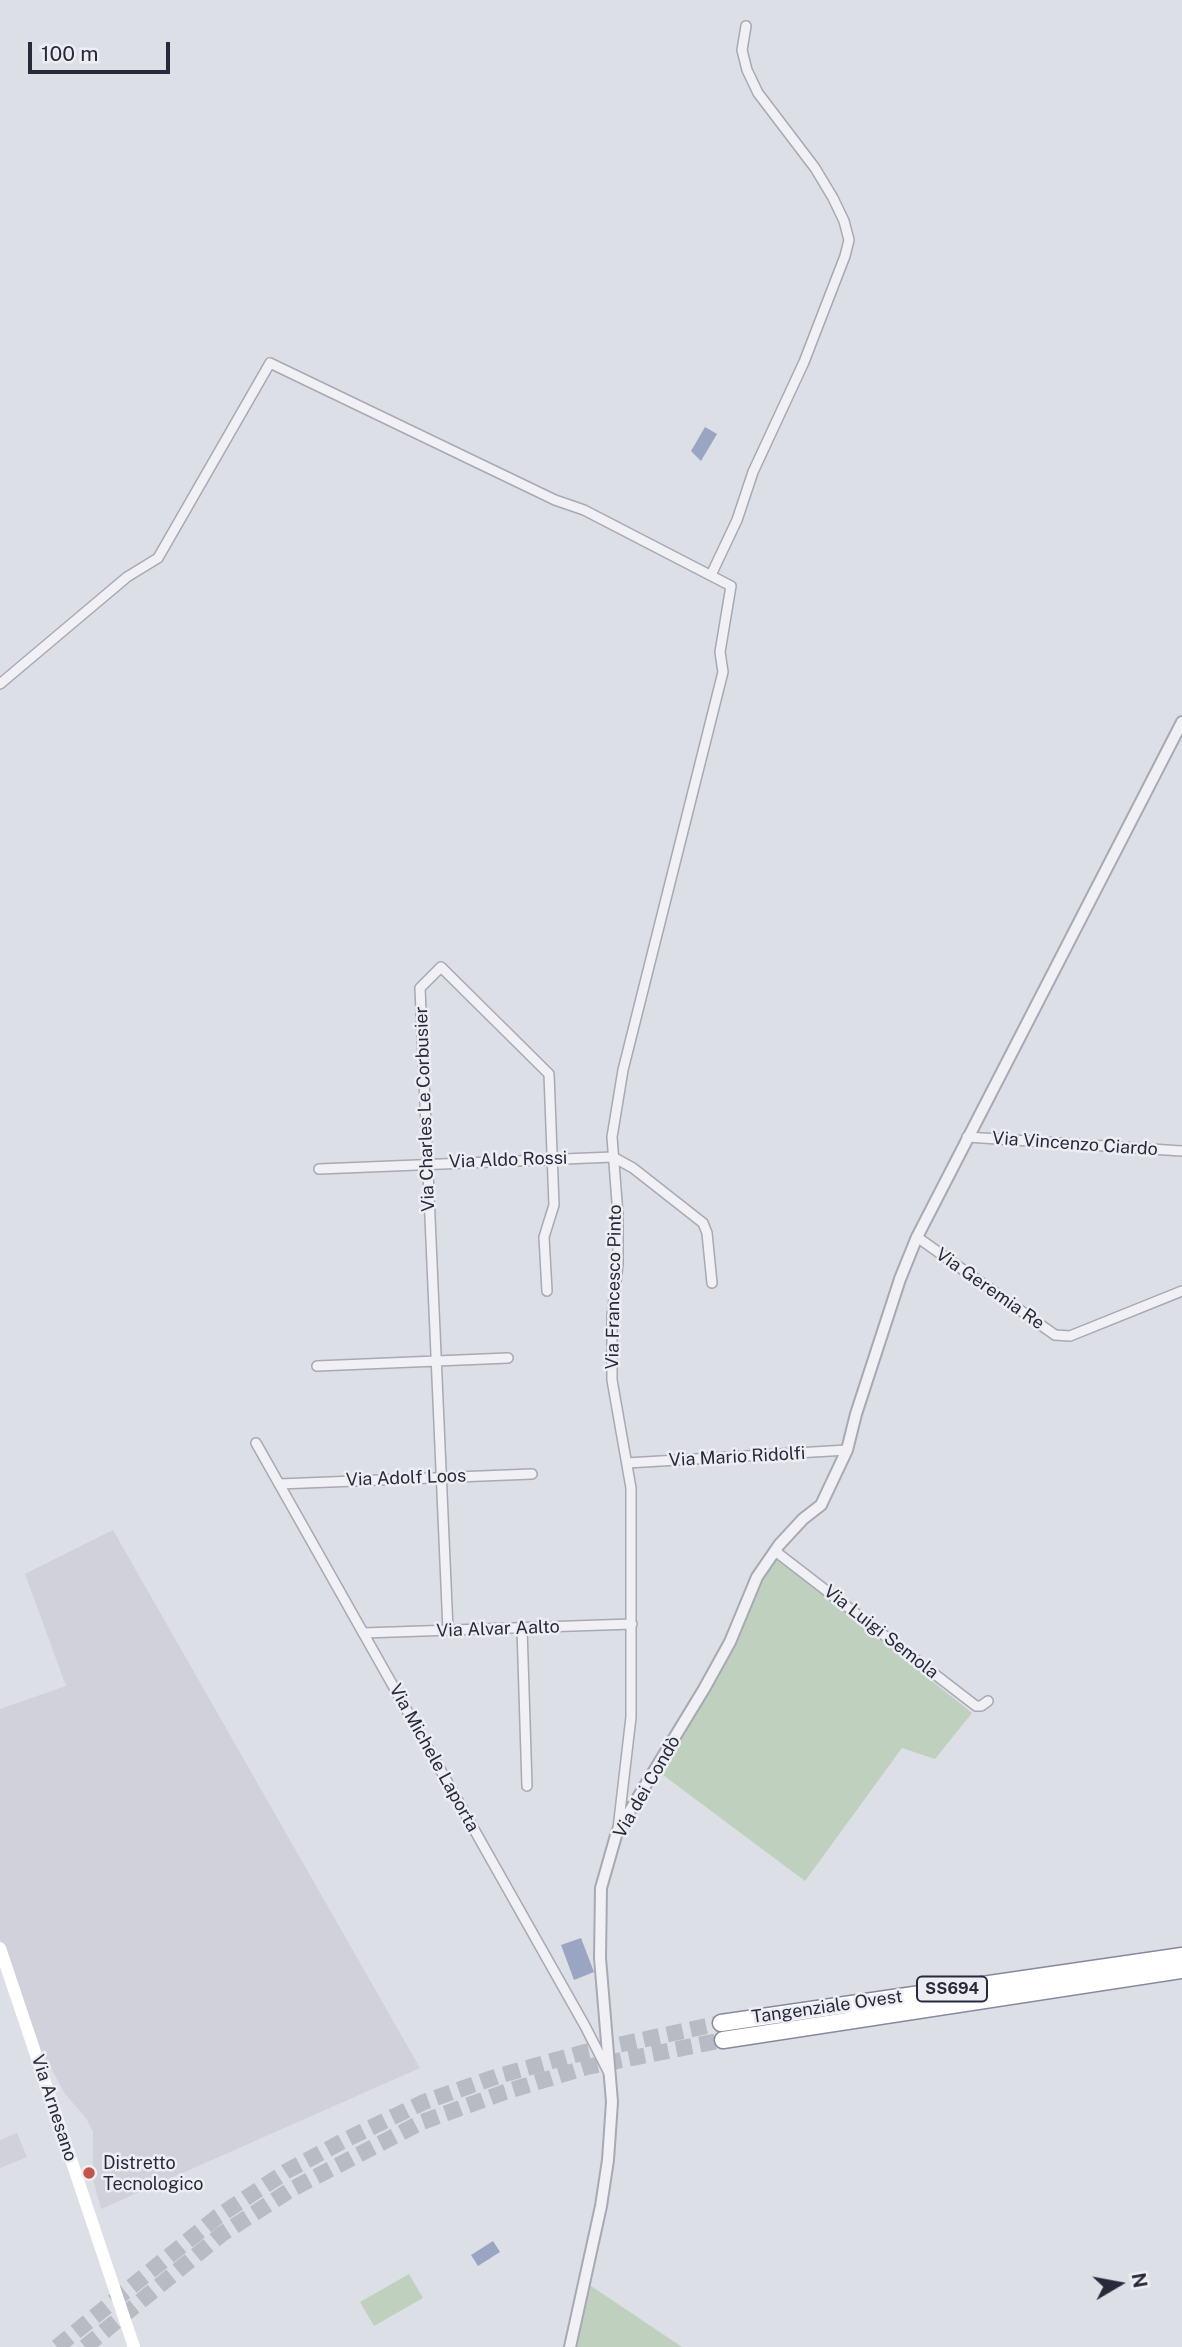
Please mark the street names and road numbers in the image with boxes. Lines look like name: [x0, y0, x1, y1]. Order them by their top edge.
street label: Via Charles Le Corbusier: [411, 1006, 439, 1212]
street label: Via Vincenzo Ciardo: [991, 1127, 1159, 1161]
street label: Via Aldo Rossi: [448, 1147, 568, 1173]
street label: Via Francesco Pinto: [602, 1204, 626, 1370]
street label: Via Geremia Re: [931, 1244, 1049, 1334]
street label: Via Mario Ridolfi: [668, 1443, 806, 1471]
street label: Via Adolf Loos: [345, 1465, 467, 1491]
street label: Via Luigi Semola: [819, 1580, 943, 1684]
street label: Via Alvar Aalto: [436, 1616, 560, 1642]
street label: Via Michele Laporta: [384, 1680, 484, 1836]
street label: Via dei Condò: [609, 1732, 685, 1842]
road number: SS694: [917, 1977, 987, 2002]
street label: Tangenziale Ovest: [750, 1986, 904, 2028]
street label: Via Arnesano: [27, 2052, 81, 2164]

